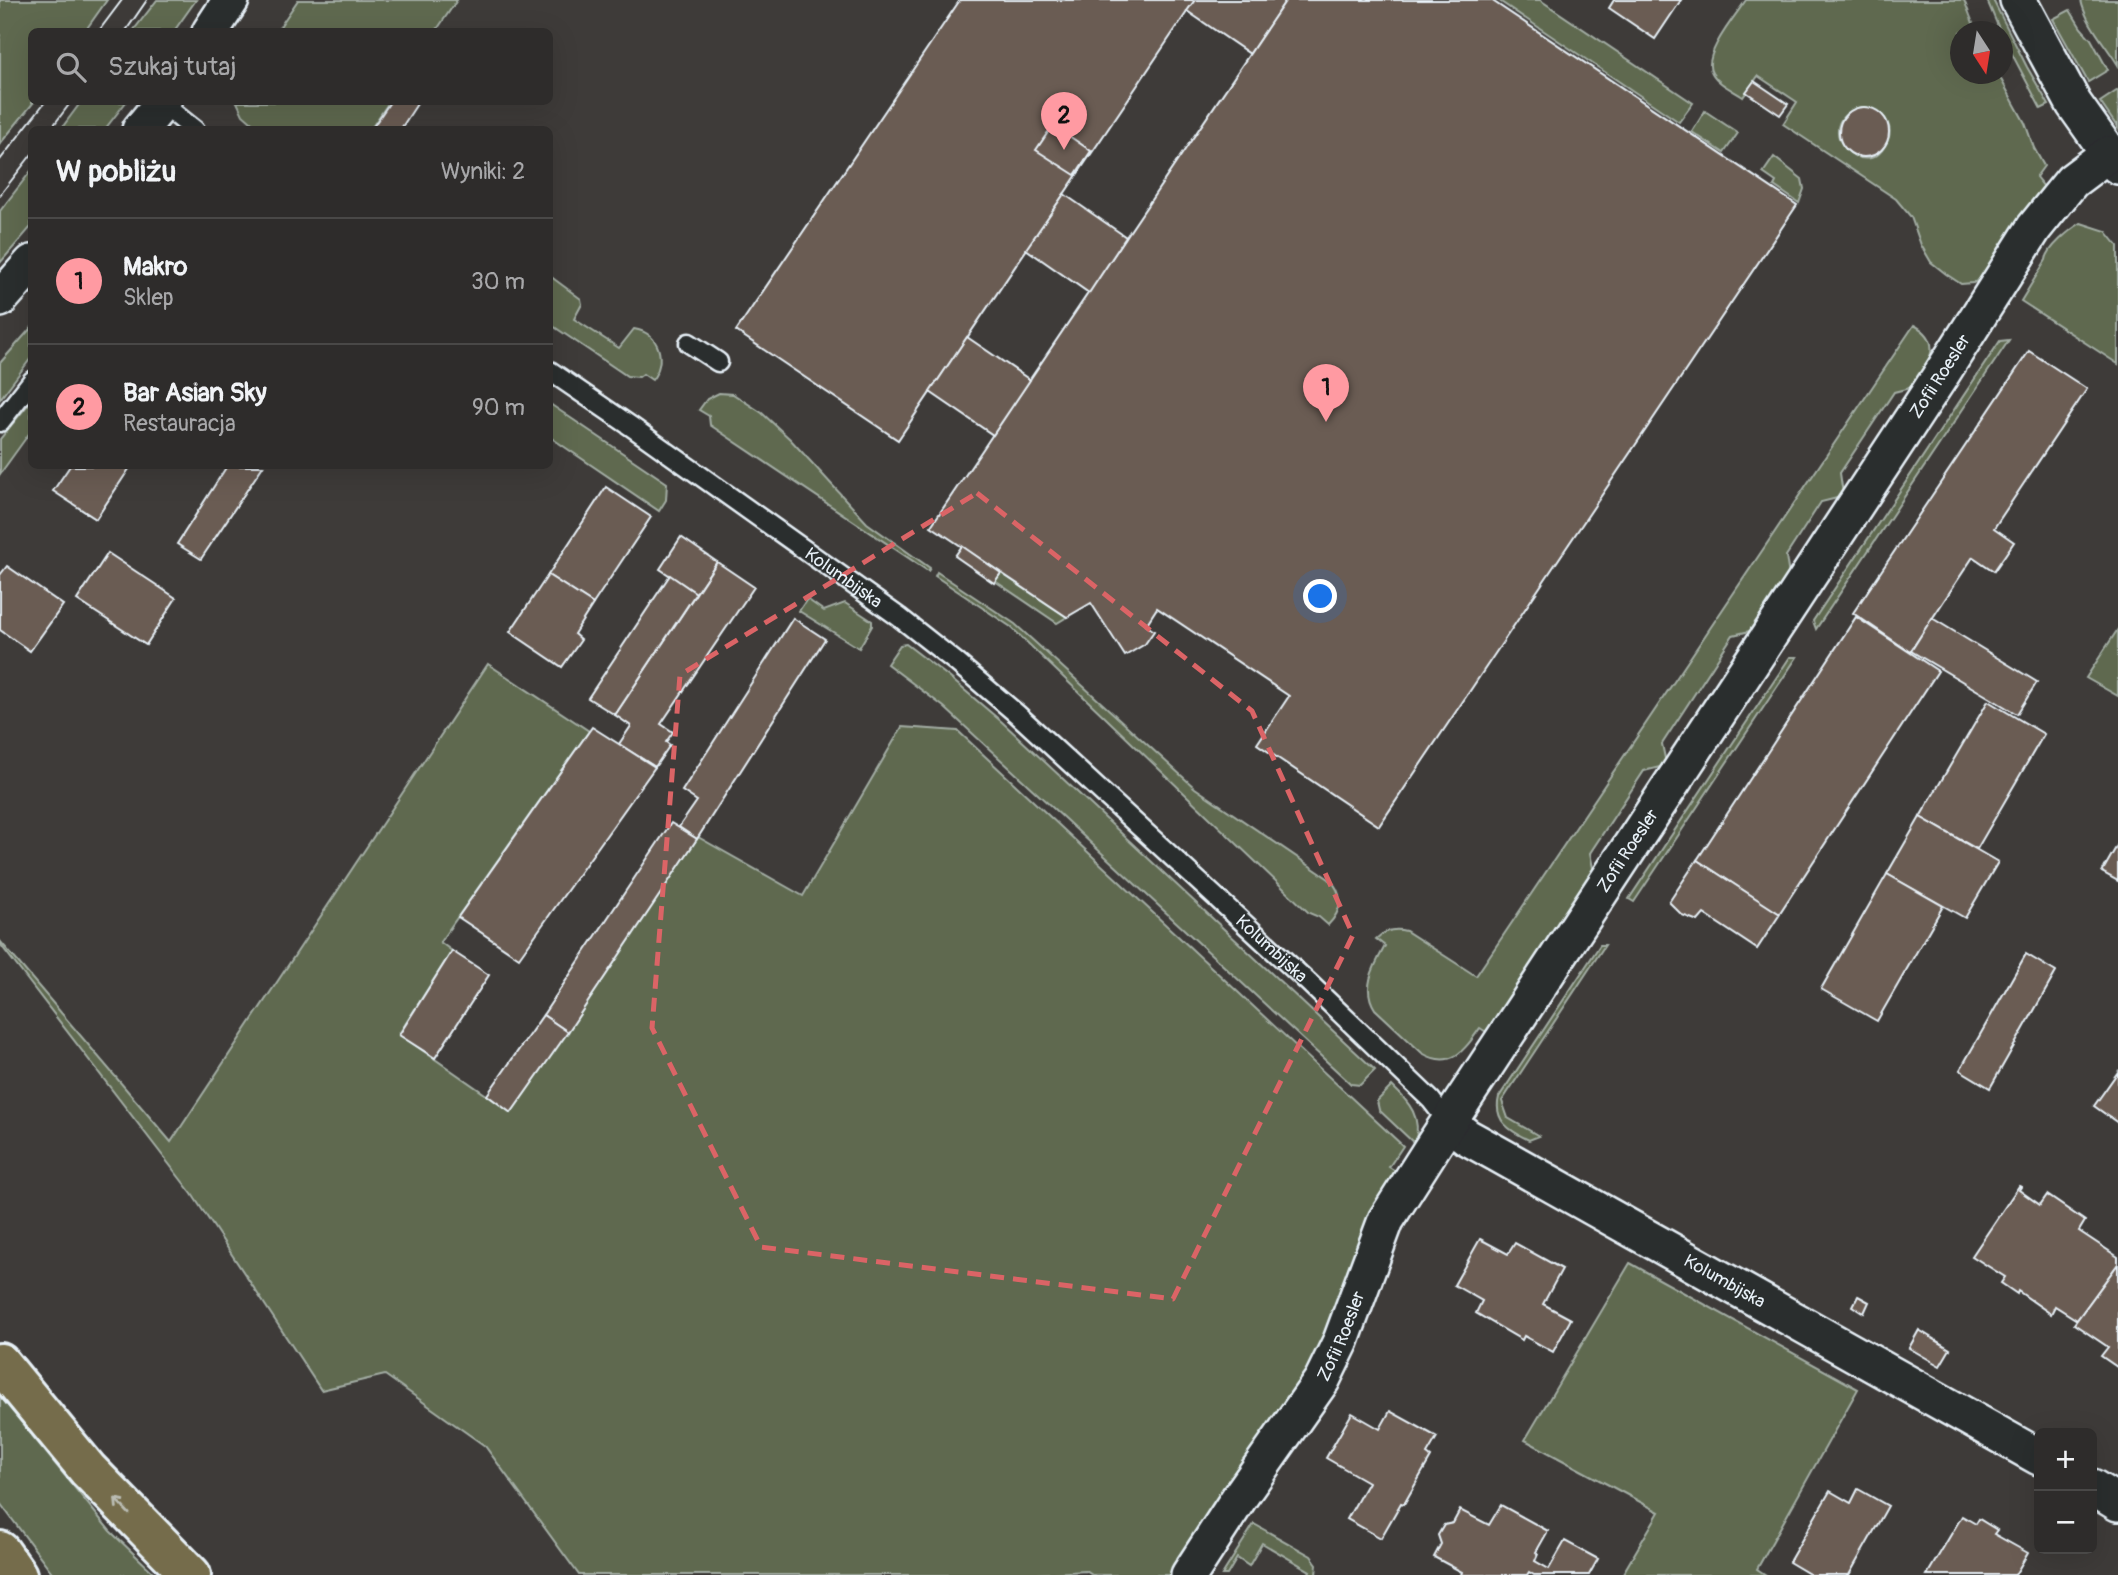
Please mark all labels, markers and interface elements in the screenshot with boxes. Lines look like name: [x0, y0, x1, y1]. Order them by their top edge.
north arrow: [1950, 21, 2013, 84]
search box: [28, 28, 553, 105]
icon: search: [52, 48, 90, 86]
text: Szukaj tutaj: [108, 51, 236, 83]
pin: 2: [1041, 92, 1087, 150]
text: W pobliżu: [56, 153, 176, 190]
text: Wyniki: 2: [441, 157, 525, 186]
text: Makro: [123, 251, 187, 283]
text: 1: [75, 267, 84, 296]
text: 30 m: [471, 267, 525, 296]
text: Sklep: [123, 283, 174, 312]
street label: Zofii Roesler: [1904, 329, 1976, 422]
pin: 1: [1303, 364, 1349, 422]
text: Bar Asian Sky: [123, 377, 267, 409]
text: 2: [73, 393, 85, 422]
text: 90 m: [472, 393, 525, 422]
text: Restauracja: [123, 409, 236, 438]
street label: Kolumbijska: [800, 542, 887, 613]
your location: [1303, 579, 1337, 613]
street label: Zofii Roesler: [1592, 804, 1664, 897]
street label: Kolumbijska: [1231, 910, 1312, 987]
street label: Kolumbijska: [1680, 1249, 1769, 1313]
street label: Zofii Roesler: [1312, 1287, 1370, 1385]
map controls: [2034, 1428, 2097, 1554]
button: +: [2034, 1428, 2097, 1491]
button: −: [2034, 1491, 2097, 1554]
one-way arrow: [113, 1498, 130, 1515]

